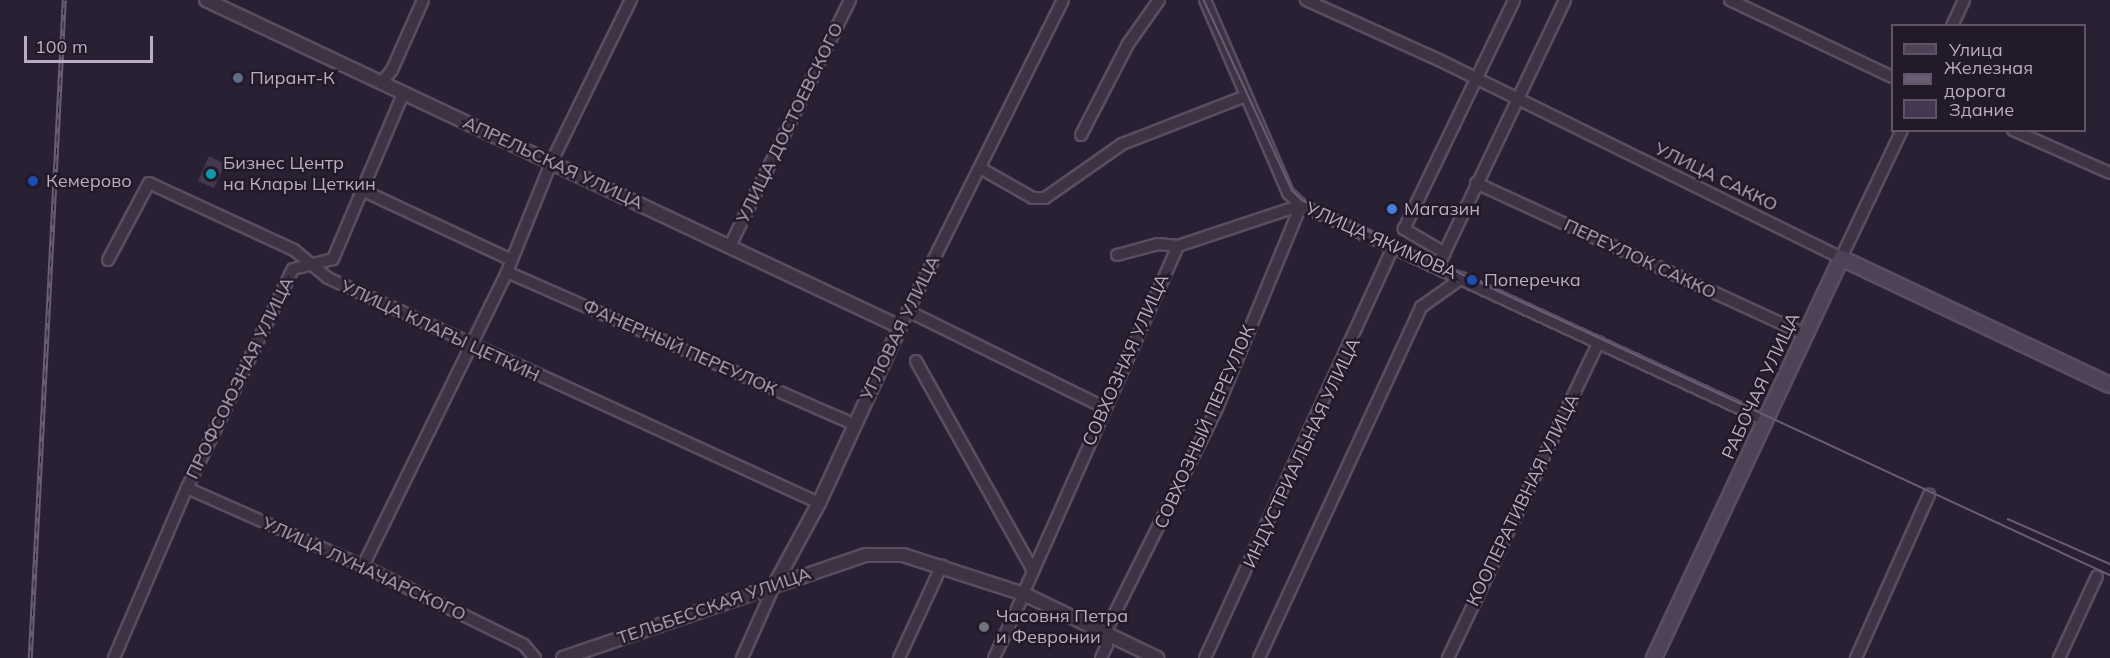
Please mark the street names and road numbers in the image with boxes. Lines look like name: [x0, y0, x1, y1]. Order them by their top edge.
street label: УЛИЦА ДОСТОЕВСКОГО: [732, 19, 848, 227]
street label: АПРЕЛЬСКАЯ УЛИЦА: [460, 112, 646, 214]
street label: УЛИЦА САККО: [1651, 138, 1781, 216]
street label: УЛИЦА ЯКИМОВА: [1302, 198, 1460, 284]
street label: ПЕРЕУЛОК САККО: [1560, 214, 1720, 304]
street label: УГЛОВАЯ УЛИЦА: [856, 252, 944, 404]
street label: СОВХОЗНАЯ УЛИЦА: [1078, 271, 1174, 449]
street label: ПРОФСОЮЗНАЯ УЛИЦА: [182, 273, 298, 483]
street label: УЛИЦА КЛАРЫ ЦЕТКИН: [337, 275, 543, 387]
street label: ФАНЕРНЫЙ ПЕРЕУЛОК: [579, 295, 781, 401]
street label: РАБОЧАЯ УЛИЦА: [1718, 309, 1804, 463]
street label: СОВХОЗНЫЙ ПЕРЕУЛОК: [1150, 322, 1260, 532]
street label: ИНДУСТРИАЛЬНАЯ УЛИЦА: [1239, 335, 1365, 571]
street label: КООПЕРАТИВНАЯ УЛИЦА: [1462, 390, 1584, 610]
street label: УЛИЦА ЛУНАЧАРСКОГО: [259, 512, 469, 626]
street label: ТЕЛЬБЕССКАЯ УЛИЦА: [614, 563, 814, 649]

